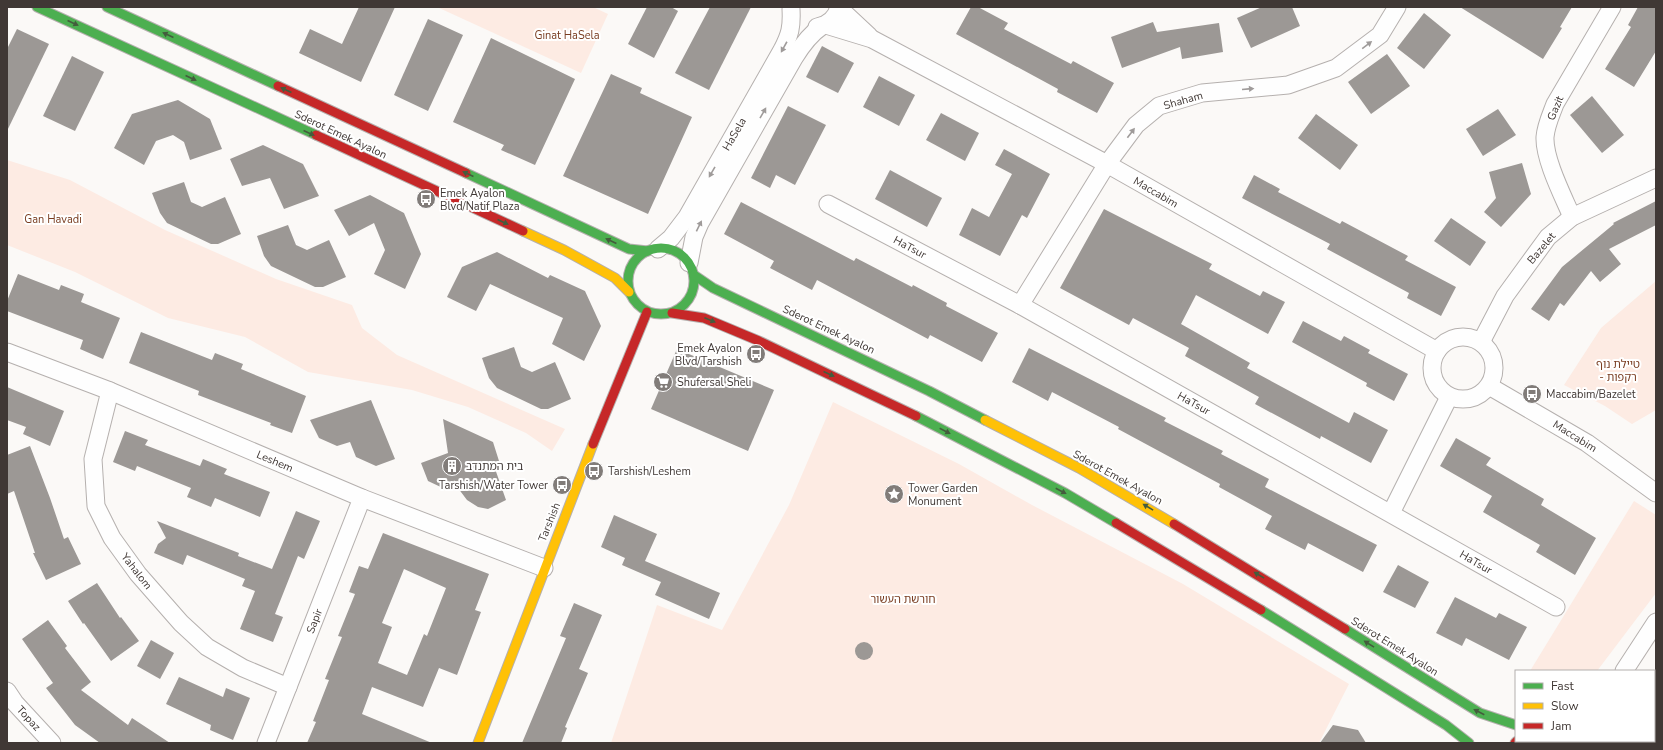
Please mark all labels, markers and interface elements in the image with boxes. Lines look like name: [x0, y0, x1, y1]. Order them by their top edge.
one-way arrow: [67, 20, 78, 26]
park label: Ginat HaSela: [534, 28, 600, 43]
one-way arrow: [163, 32, 174, 38]
one-way arrow: [780, 41, 787, 53]
one-way arrow: [1362, 41, 1372, 49]
one-way arrow: [185, 75, 196, 81]
one-way arrow: [1242, 86, 1254, 92]
one-way arrow: [281, 87, 292, 93]
street label: Shaham: [1162, 88, 1205, 113]
street label: Gazit: [1544, 93, 1567, 123]
street label: Sderot Emek Ayalon: [292, 106, 389, 162]
one-way arrow: [759, 107, 766, 119]
street label: HaSela: [719, 115, 750, 154]
one-way arrow: [1126, 127, 1135, 138]
one-way arrow: [303, 130, 314, 136]
one-way arrow: [709, 166, 716, 178]
one-way arrow: [462, 171, 473, 177]
street label: Maccabim: [1131, 174, 1181, 211]
place label: Emek Ayalon Blvd/Natif Plaza: [440, 186, 520, 214]
bus stop icon: Emek Ayalon Blvd/Natif Plaza: [415, 188, 437, 210]
park label: Gan Havadi: [24, 212, 82, 227]
one-way arrow: [497, 219, 509, 225]
one-way arrow: [696, 220, 702, 232]
street label: Bazelet: [1524, 229, 1559, 267]
street label: HaTsur: [891, 233, 929, 262]
one-way arrow: [605, 238, 616, 244]
street label: Sderot Emek Ayalon: [780, 301, 877, 357]
one-way arrow: [705, 318, 717, 324]
place label: Emek Ayalon Blvd/Tarshish: [675, 341, 742, 369]
bus stop icon: Emek Ayalon Blvd/Tarshish: [745, 343, 767, 365]
park label: טיילת נוף - רקפות: [1596, 357, 1640, 385]
supermarket icon: Shufersal Sheli: [652, 371, 674, 393]
one-way arrow: [823, 371, 834, 377]
place label: Shufersal Sheli: [677, 375, 751, 390]
bus stop icon: Maccabim/Bazelet: [1521, 383, 1543, 405]
place label: Maccabim/Bazelet: [1546, 387, 1636, 402]
street label: HaTsur: [1175, 388, 1213, 419]
street label: Maccabim: [1550, 417, 1600, 456]
one-way arrow: [940, 428, 951, 434]
street label: Leshem: [254, 447, 295, 476]
street label: Sderot Emek Ayalon: [1070, 447, 1165, 508]
building icon: בית המתנדב: [441, 455, 463, 477]
place label: בית המתנדב: [466, 459, 523, 474]
bus stop icon: Tarshish/Leshem: [583, 460, 605, 482]
place label: Tarshish/Leshem: [608, 464, 691, 479]
bus stop icon: Tarshish/Water Tower: [551, 474, 573, 496]
place label: Tarshish/Water Tower: [439, 478, 548, 493]
place label: Tower Garden Monument: [908, 481, 978, 509]
place icon: Tower Garden Monument: [883, 483, 905, 505]
one-way arrow: [1055, 488, 1067, 494]
street label: Tarshish: [535, 500, 564, 544]
one-way arrow: [1142, 504, 1154, 511]
street label: HaTsur: [1457, 547, 1495, 578]
street label: Yahalom: [117, 549, 156, 593]
one-way arrow: [1253, 571, 1265, 578]
park label: חורשת העשור: [870, 592, 936, 607]
street label: Sapir: [303, 607, 326, 636]
street label: Sderot Emek Ayalon: [1348, 613, 1441, 679]
one-way arrow: [1364, 640, 1374, 648]
legend: [1515, 670, 1655, 742]
text: Fast: [1551, 678, 1574, 694]
text: Slow: [1551, 698, 1579, 714]
street label: Topaz: [13, 703, 44, 734]
one-way arrow: [1474, 709, 1485, 715]
text: Jam: [1550, 718, 1572, 734]

